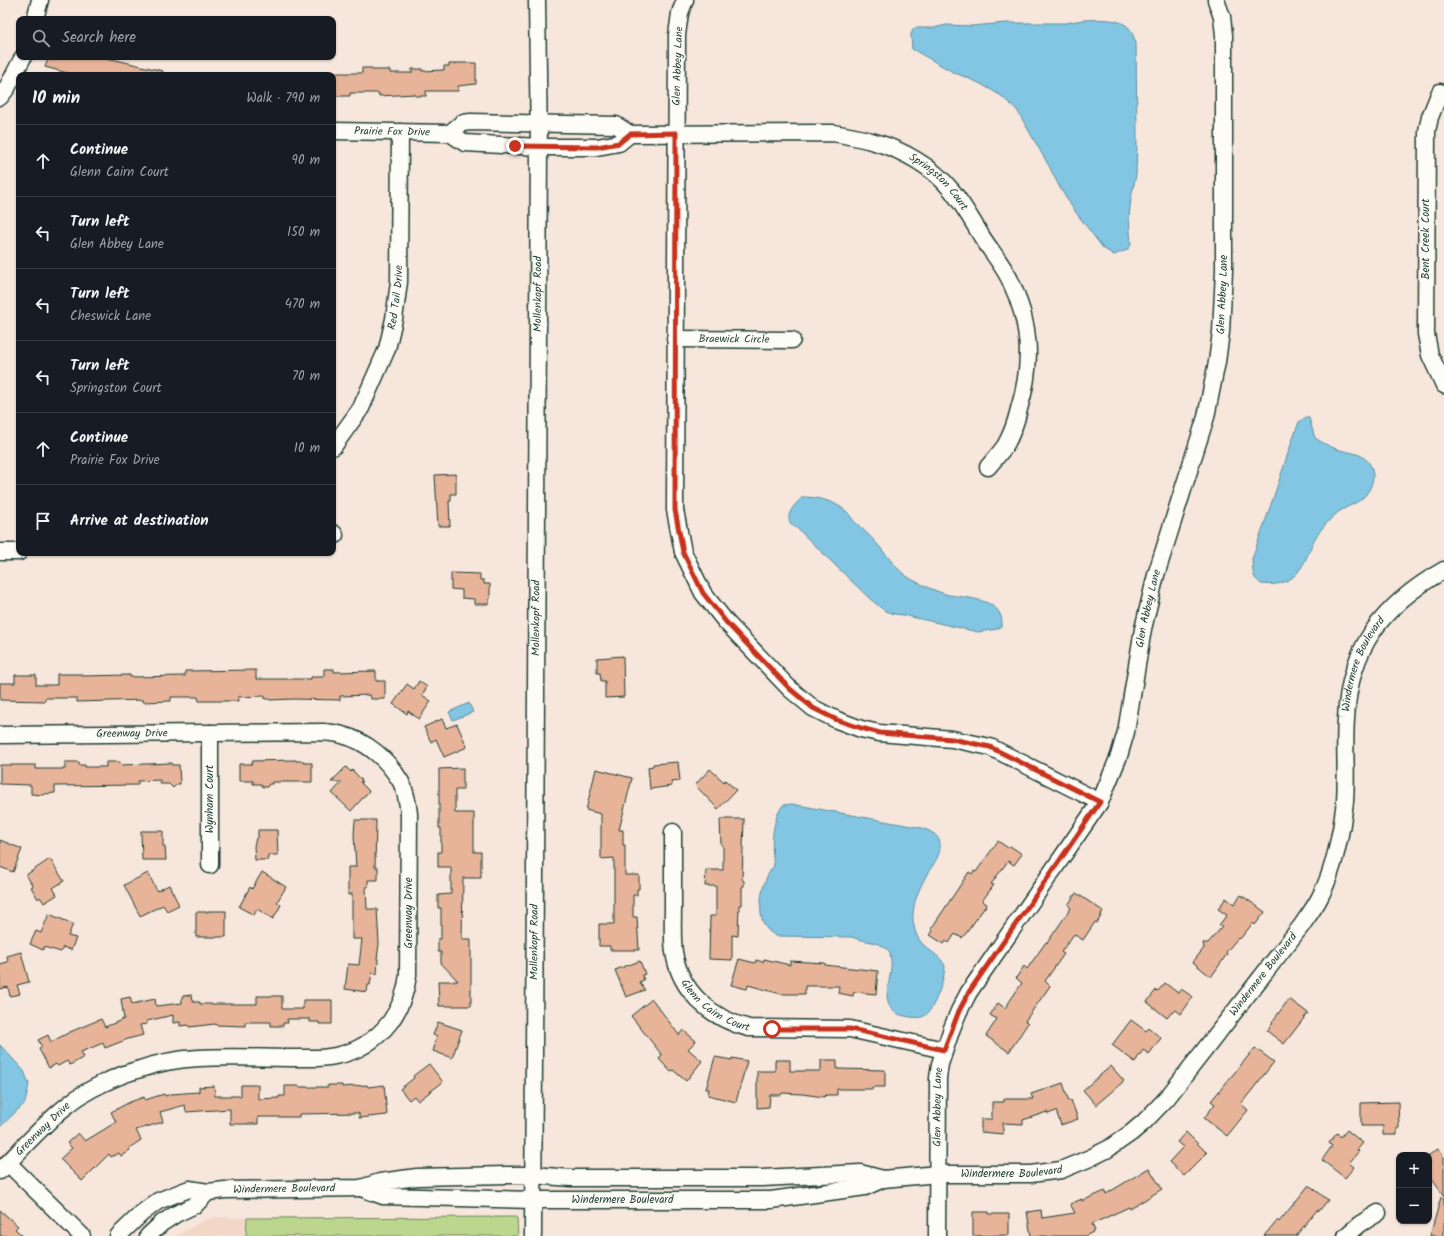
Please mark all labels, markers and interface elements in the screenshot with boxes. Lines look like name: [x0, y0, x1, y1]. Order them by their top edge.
search box: [16, 16, 336, 60]
text: Search here: [62, 26, 136, 50]
street label: Glen Abbey Lane: [668, 26, 688, 106]
icon: search: [30, 27, 52, 49]
text: 10 min: [32, 85, 80, 112]
text: Walk · 790 m: [247, 88, 320, 109]
street label: Prairie Fox Drive: [354, 122, 430, 142]
route end: [506, 137, 524, 155]
text: Continue: [70, 138, 128, 162]
street label: Springston Court: [905, 149, 973, 215]
icon: ahead: [32, 150, 54, 172]
text: 90 m: [292, 150, 320, 171]
text: Glenn Cairn Court: [70, 162, 169, 183]
street label: Bent Creek Court: [1417, 198, 1435, 279]
text: Turn left: [70, 210, 130, 234]
icon: left: [32, 222, 54, 244]
text: 150 m: [287, 222, 320, 243]
text: Glen Abbey Lane: [70, 234, 164, 255]
street label: Mollenkopf Road: [529, 255, 547, 332]
street label: Glen Abbey Lane: [1212, 255, 1233, 335]
street label: Red Tail Drive: [383, 265, 408, 332]
text: Turn left: [70, 282, 130, 306]
icon: left: [32, 294, 54, 316]
text: 470 m: [285, 294, 320, 315]
text: Cheswick Lane: [70, 306, 151, 327]
street label: Braewick Circle: [699, 330, 770, 349]
text: Turn left: [70, 354, 130, 378]
icon: left: [32, 366, 54, 388]
text: 70 m: [292, 366, 320, 387]
text: Springston Court: [70, 378, 161, 399]
text: Continue: [70, 426, 128, 450]
icon: ahead: [32, 438, 54, 460]
text: 10 m: [294, 438, 320, 459]
text: Prairie Fox Drive: [70, 450, 160, 471]
text: Arrive at destination: [70, 509, 209, 533]
icon: arrive: [32, 510, 54, 532]
street label: Glen Abbey Lane: [1131, 567, 1166, 649]
street label: Mollenkopf Road: [527, 579, 546, 656]
street label: Windermere Boulevard: [1337, 612, 1390, 712]
street label: Greenway Drive: [96, 724, 168, 743]
street label: Wynham Court: [201, 764, 219, 833]
street label: Greenway Drive: [400, 877, 418, 949]
street label: Mollenkopf Road: [525, 903, 544, 980]
street label: Windermere Boulevard: [1225, 928, 1302, 1020]
street label: Glenn Cairn Court: [676, 976, 752, 1037]
route start: [763, 1020, 781, 1038]
street label: Glen Abbey Lane: [929, 1066, 948, 1147]
street label: Greenway Drive: [11, 1098, 75, 1160]
map controls: [1396, 1152, 1432, 1224]
button: +: [1396, 1152, 1432, 1188]
street label: Windermere Boulevard: [961, 1161, 1064, 1183]
street label: Windermere Boulevard: [233, 1179, 336, 1199]
button: −: [1396, 1188, 1432, 1224]
street label: Windermere Boulevard: [572, 1191, 674, 1209]

